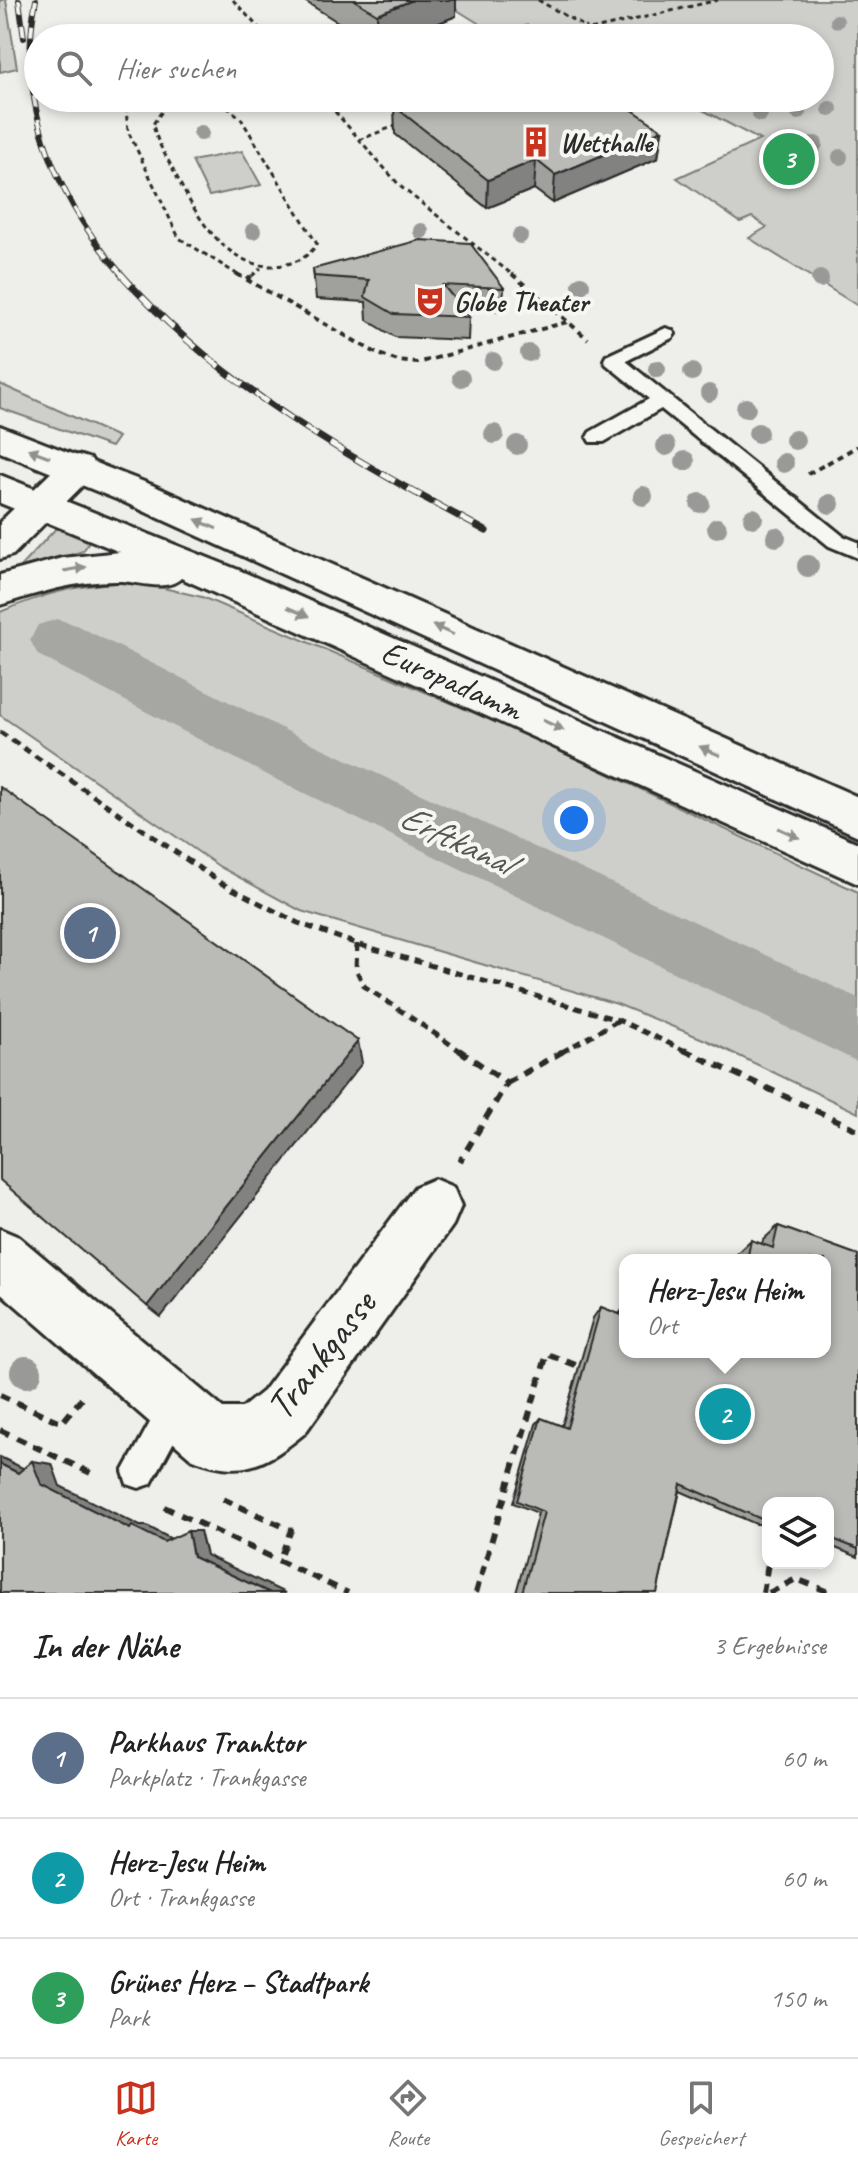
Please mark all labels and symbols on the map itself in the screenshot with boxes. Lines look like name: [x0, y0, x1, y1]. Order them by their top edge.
building icon: Wetthalle: [519, 125, 553, 159]
place label: Wetthalle: [560, 125, 655, 160]
pin: 3: [763, 129, 815, 189]
theatre icon: Globe Theater: [413, 284, 447, 318]
place label: Globe Theater: [454, 284, 591, 319]
one-way arrow: [27, 446, 51, 459]
one-way arrow: [194, 517, 218, 531]
one-way arrow: [63, 562, 88, 574]
one-way arrow: [286, 605, 310, 619]
one-way arrow: [432, 624, 455, 637]
street label: Europadamm: [375, 630, 531, 731]
one-way arrow: [541, 718, 565, 732]
one-way arrow: [699, 744, 722, 757]
water label: Erftkanal: [393, 793, 530, 890]
your location: [554, 800, 594, 840]
one-way arrow: [778, 826, 801, 840]
pin: 1: [64, 903, 116, 963]
street label: Trankgasse: [255, 1278, 389, 1429]
pin: 2: [699, 1384, 751, 1444]

